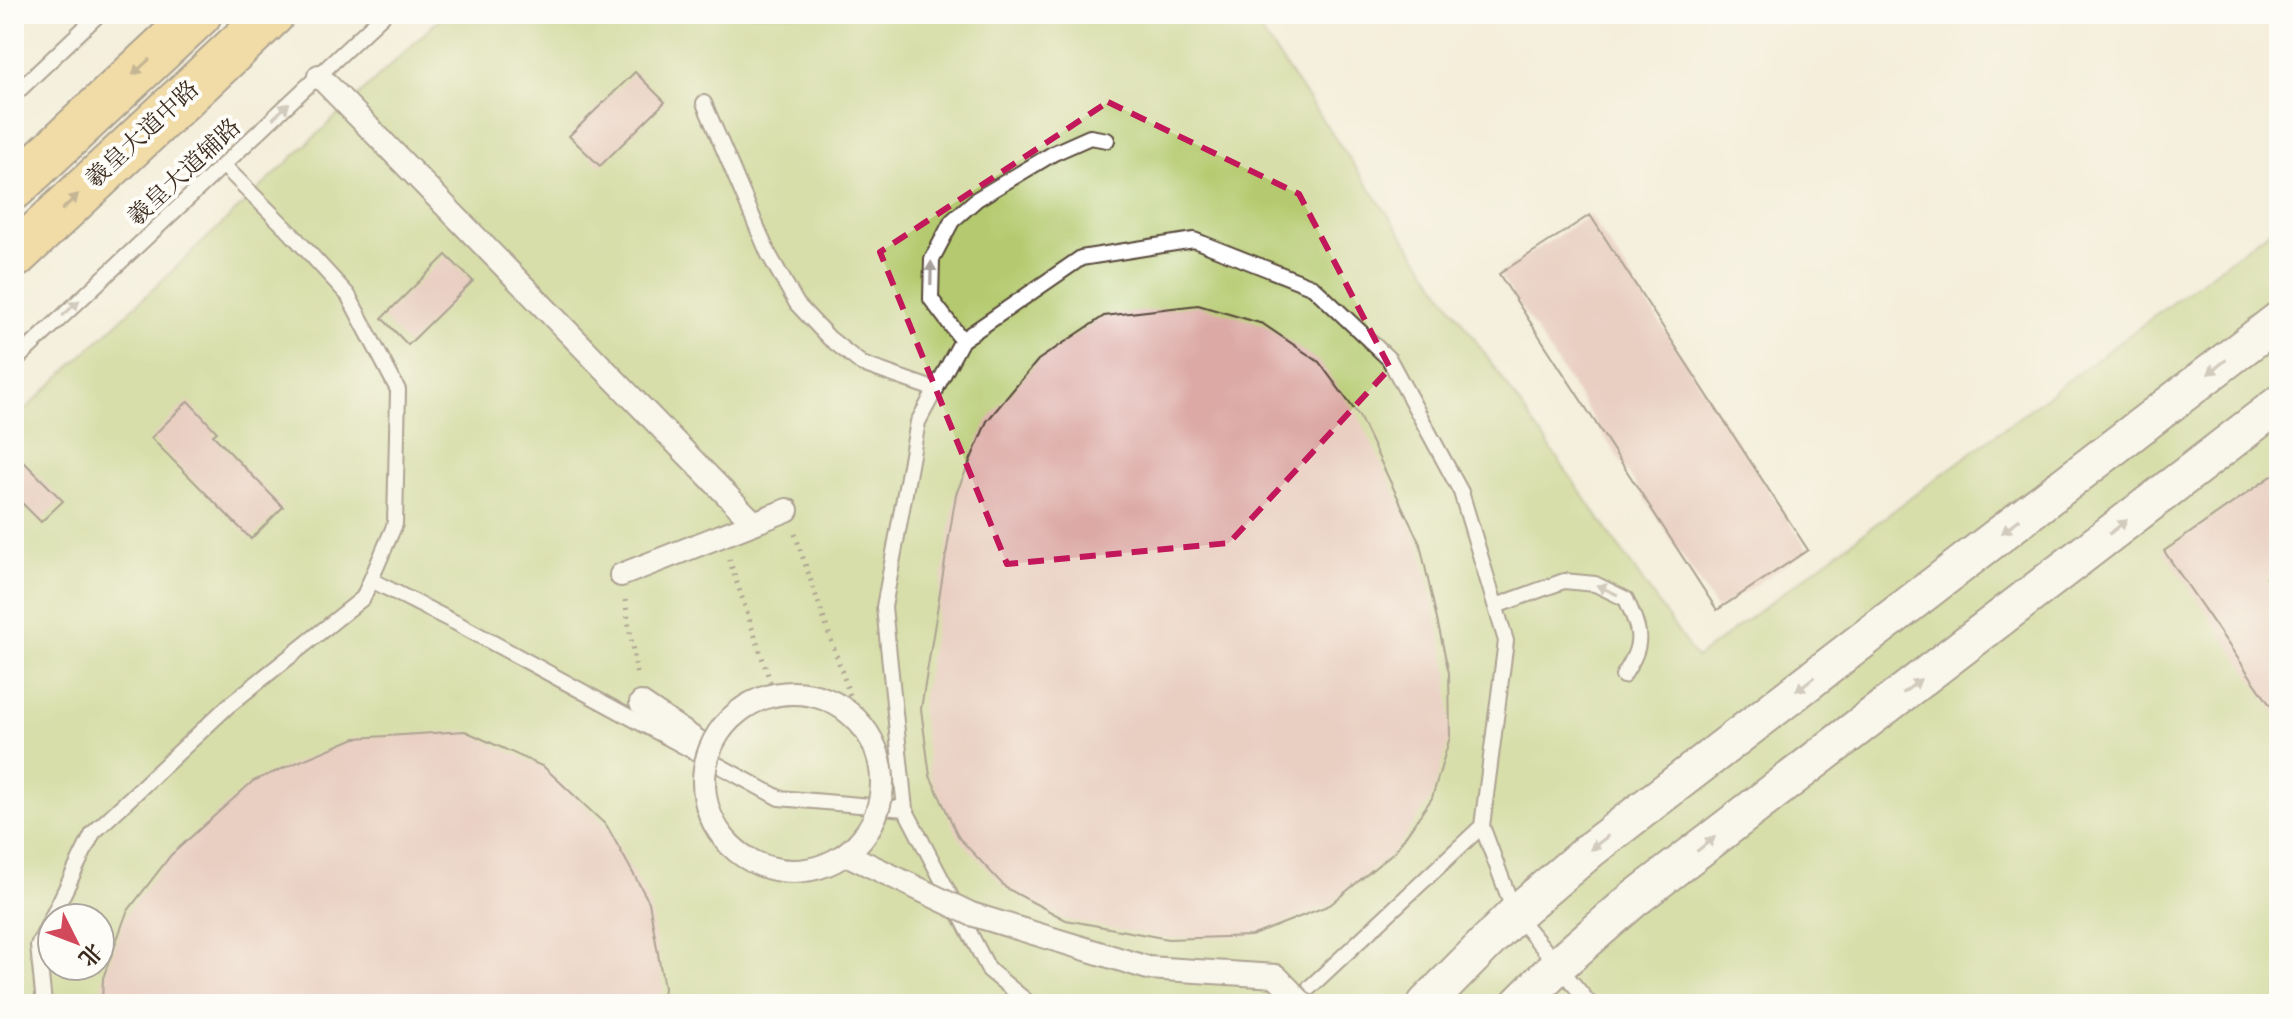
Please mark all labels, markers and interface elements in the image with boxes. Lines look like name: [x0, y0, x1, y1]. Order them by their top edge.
one-way arrow: [132, 57, 151, 75]
street label: 羲皇大道中路: [79, 74, 205, 194]
one-way arrow: [271, 103, 290, 121]
street label: 羲皇大道辅路: [121, 112, 247, 232]
one-way arrow: [60, 193, 79, 211]
one-way arrow: [925, 260, 938, 285]
one-way arrow: [61, 300, 80, 318]
one-way arrow: [2207, 359, 2227, 375]
one-way arrow: [2001, 517, 2021, 533]
one-way arrow: [2108, 520, 2128, 536]
one-way arrow: [1596, 583, 1619, 597]
one-way arrow: [1795, 676, 1815, 692]
one-way arrow: [1902, 678, 1922, 694]
one-way arrow: [1589, 834, 1609, 850]
one-way arrow: [1695, 837, 1716, 853]
north arrow: [36, 902, 116, 982]
text: 北: [73, 938, 108, 972]

